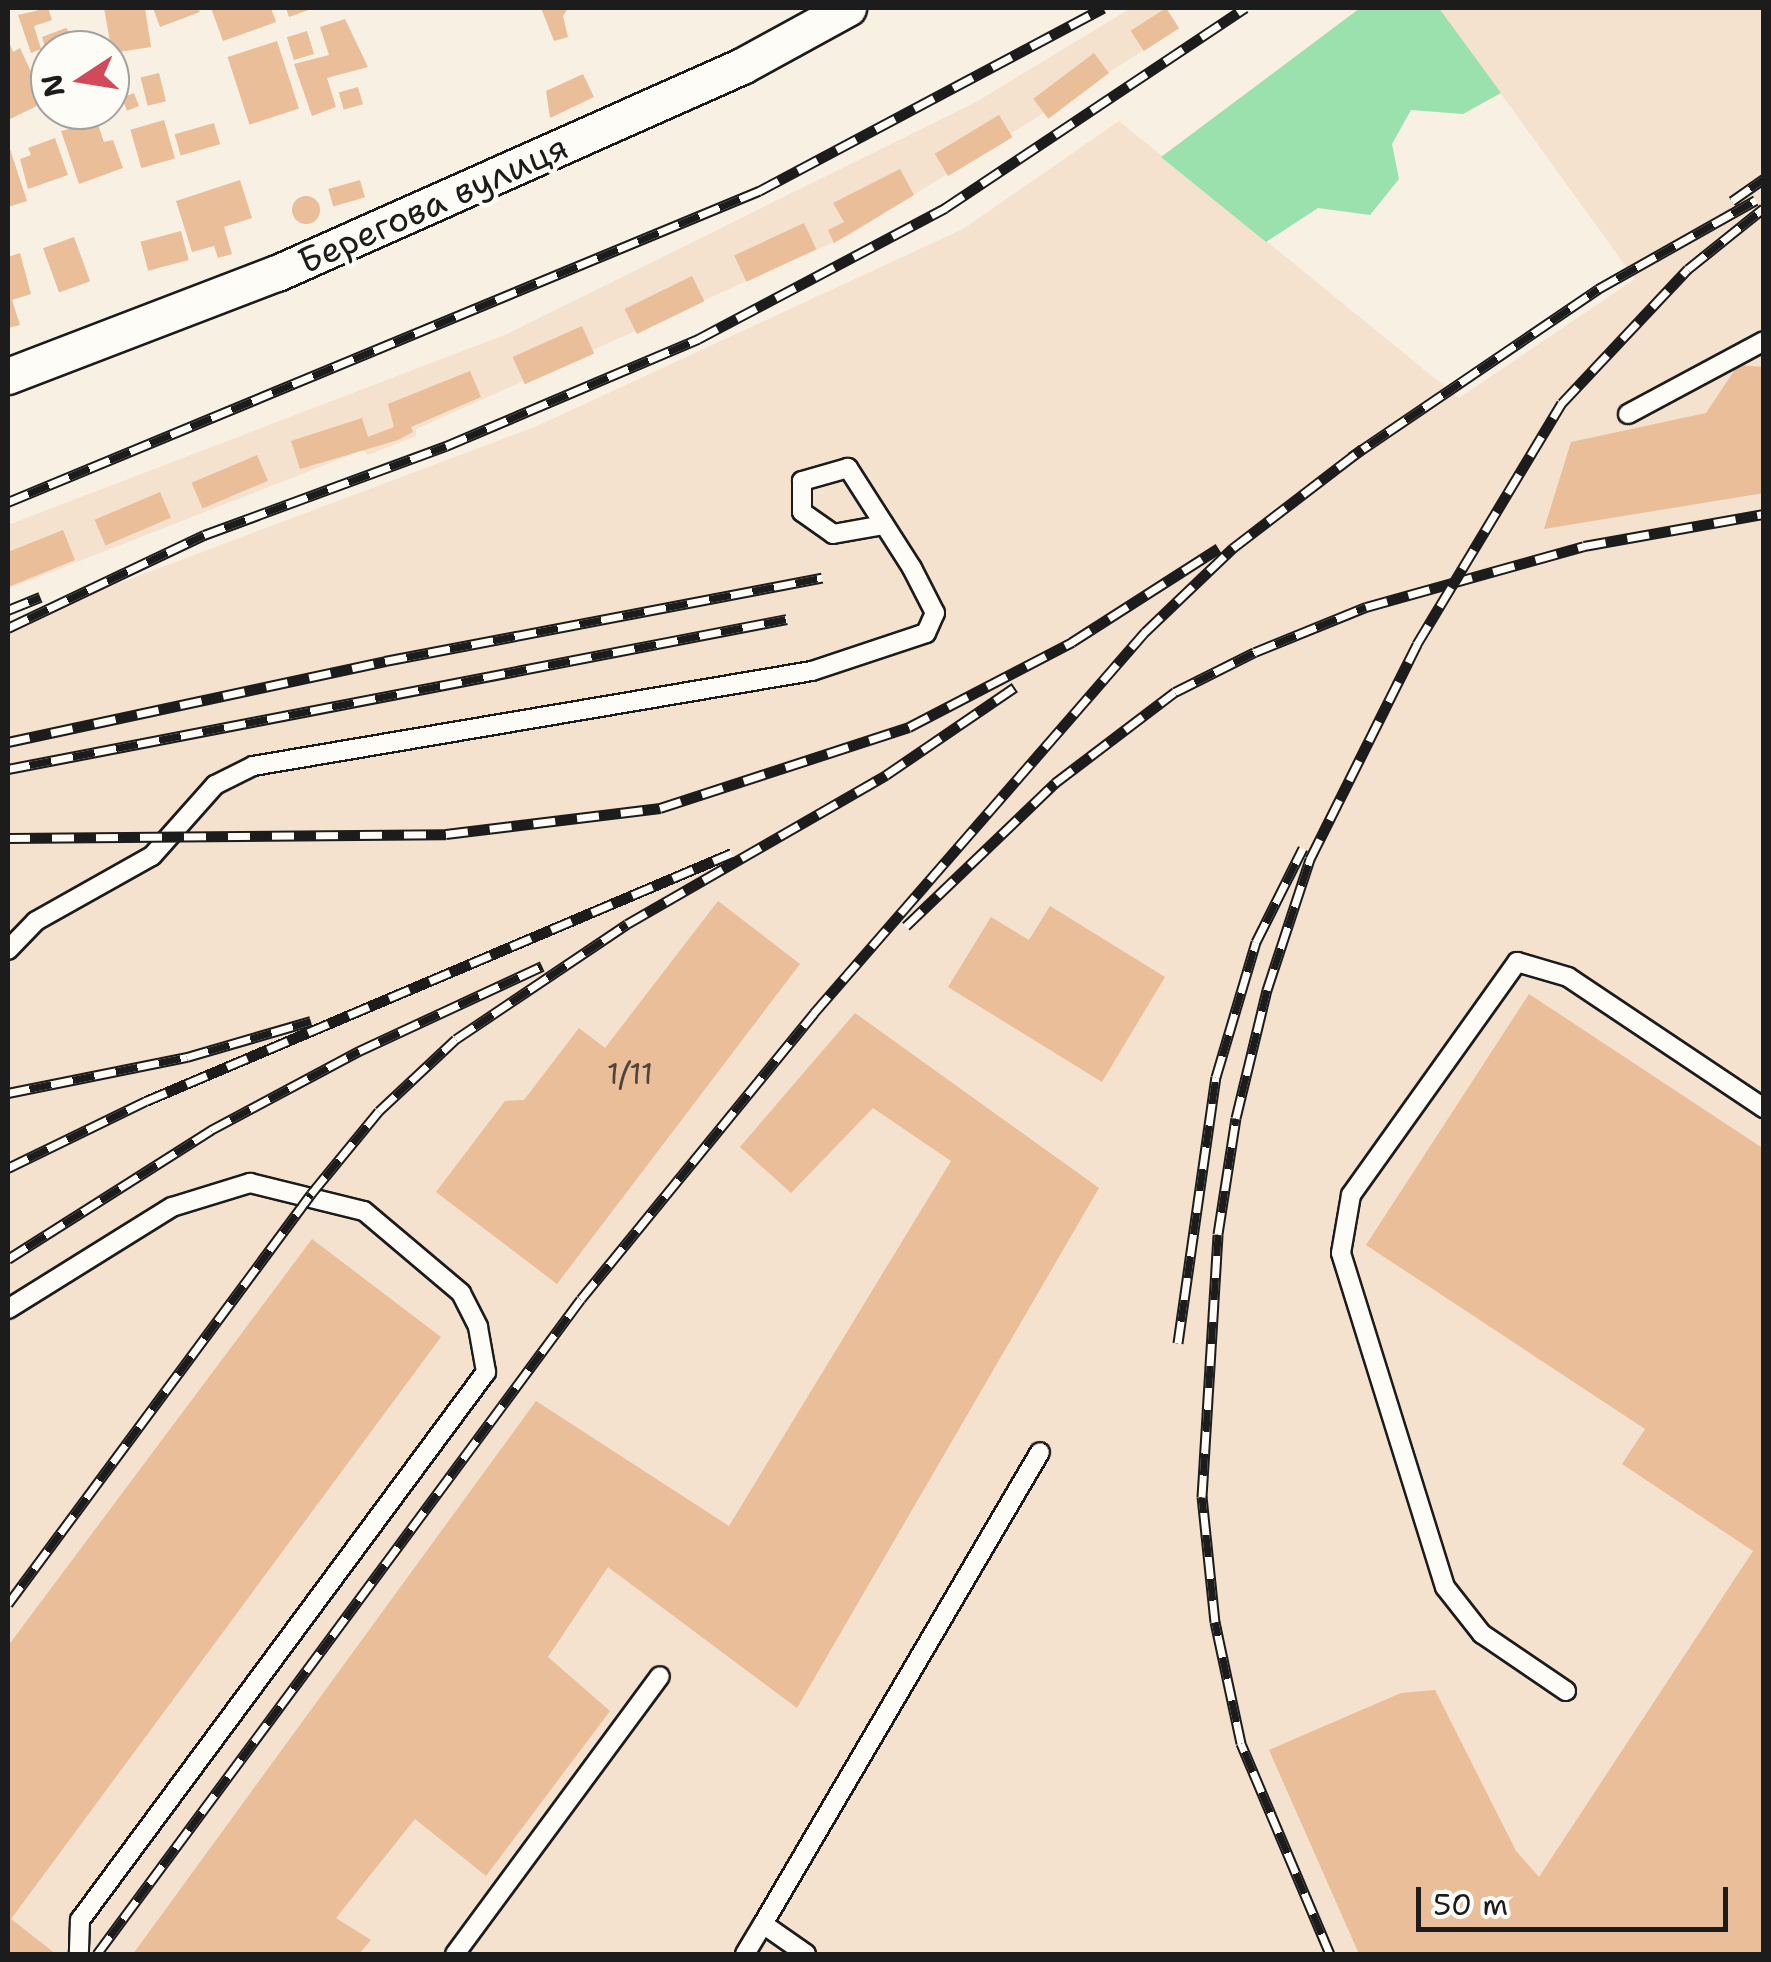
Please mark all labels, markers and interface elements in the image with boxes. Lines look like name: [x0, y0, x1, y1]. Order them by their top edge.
north arrow: [30, 30, 130, 130]
text: N: [32, 71, 74, 101]
street label: Берегова вулиця: [292, 126, 574, 282]
house number: 1/11: [607, 1056, 653, 1092]
scale bar: [1421, 1867, 1734, 1929]
text: 50 m: [1433, 1884, 1508, 1925]

